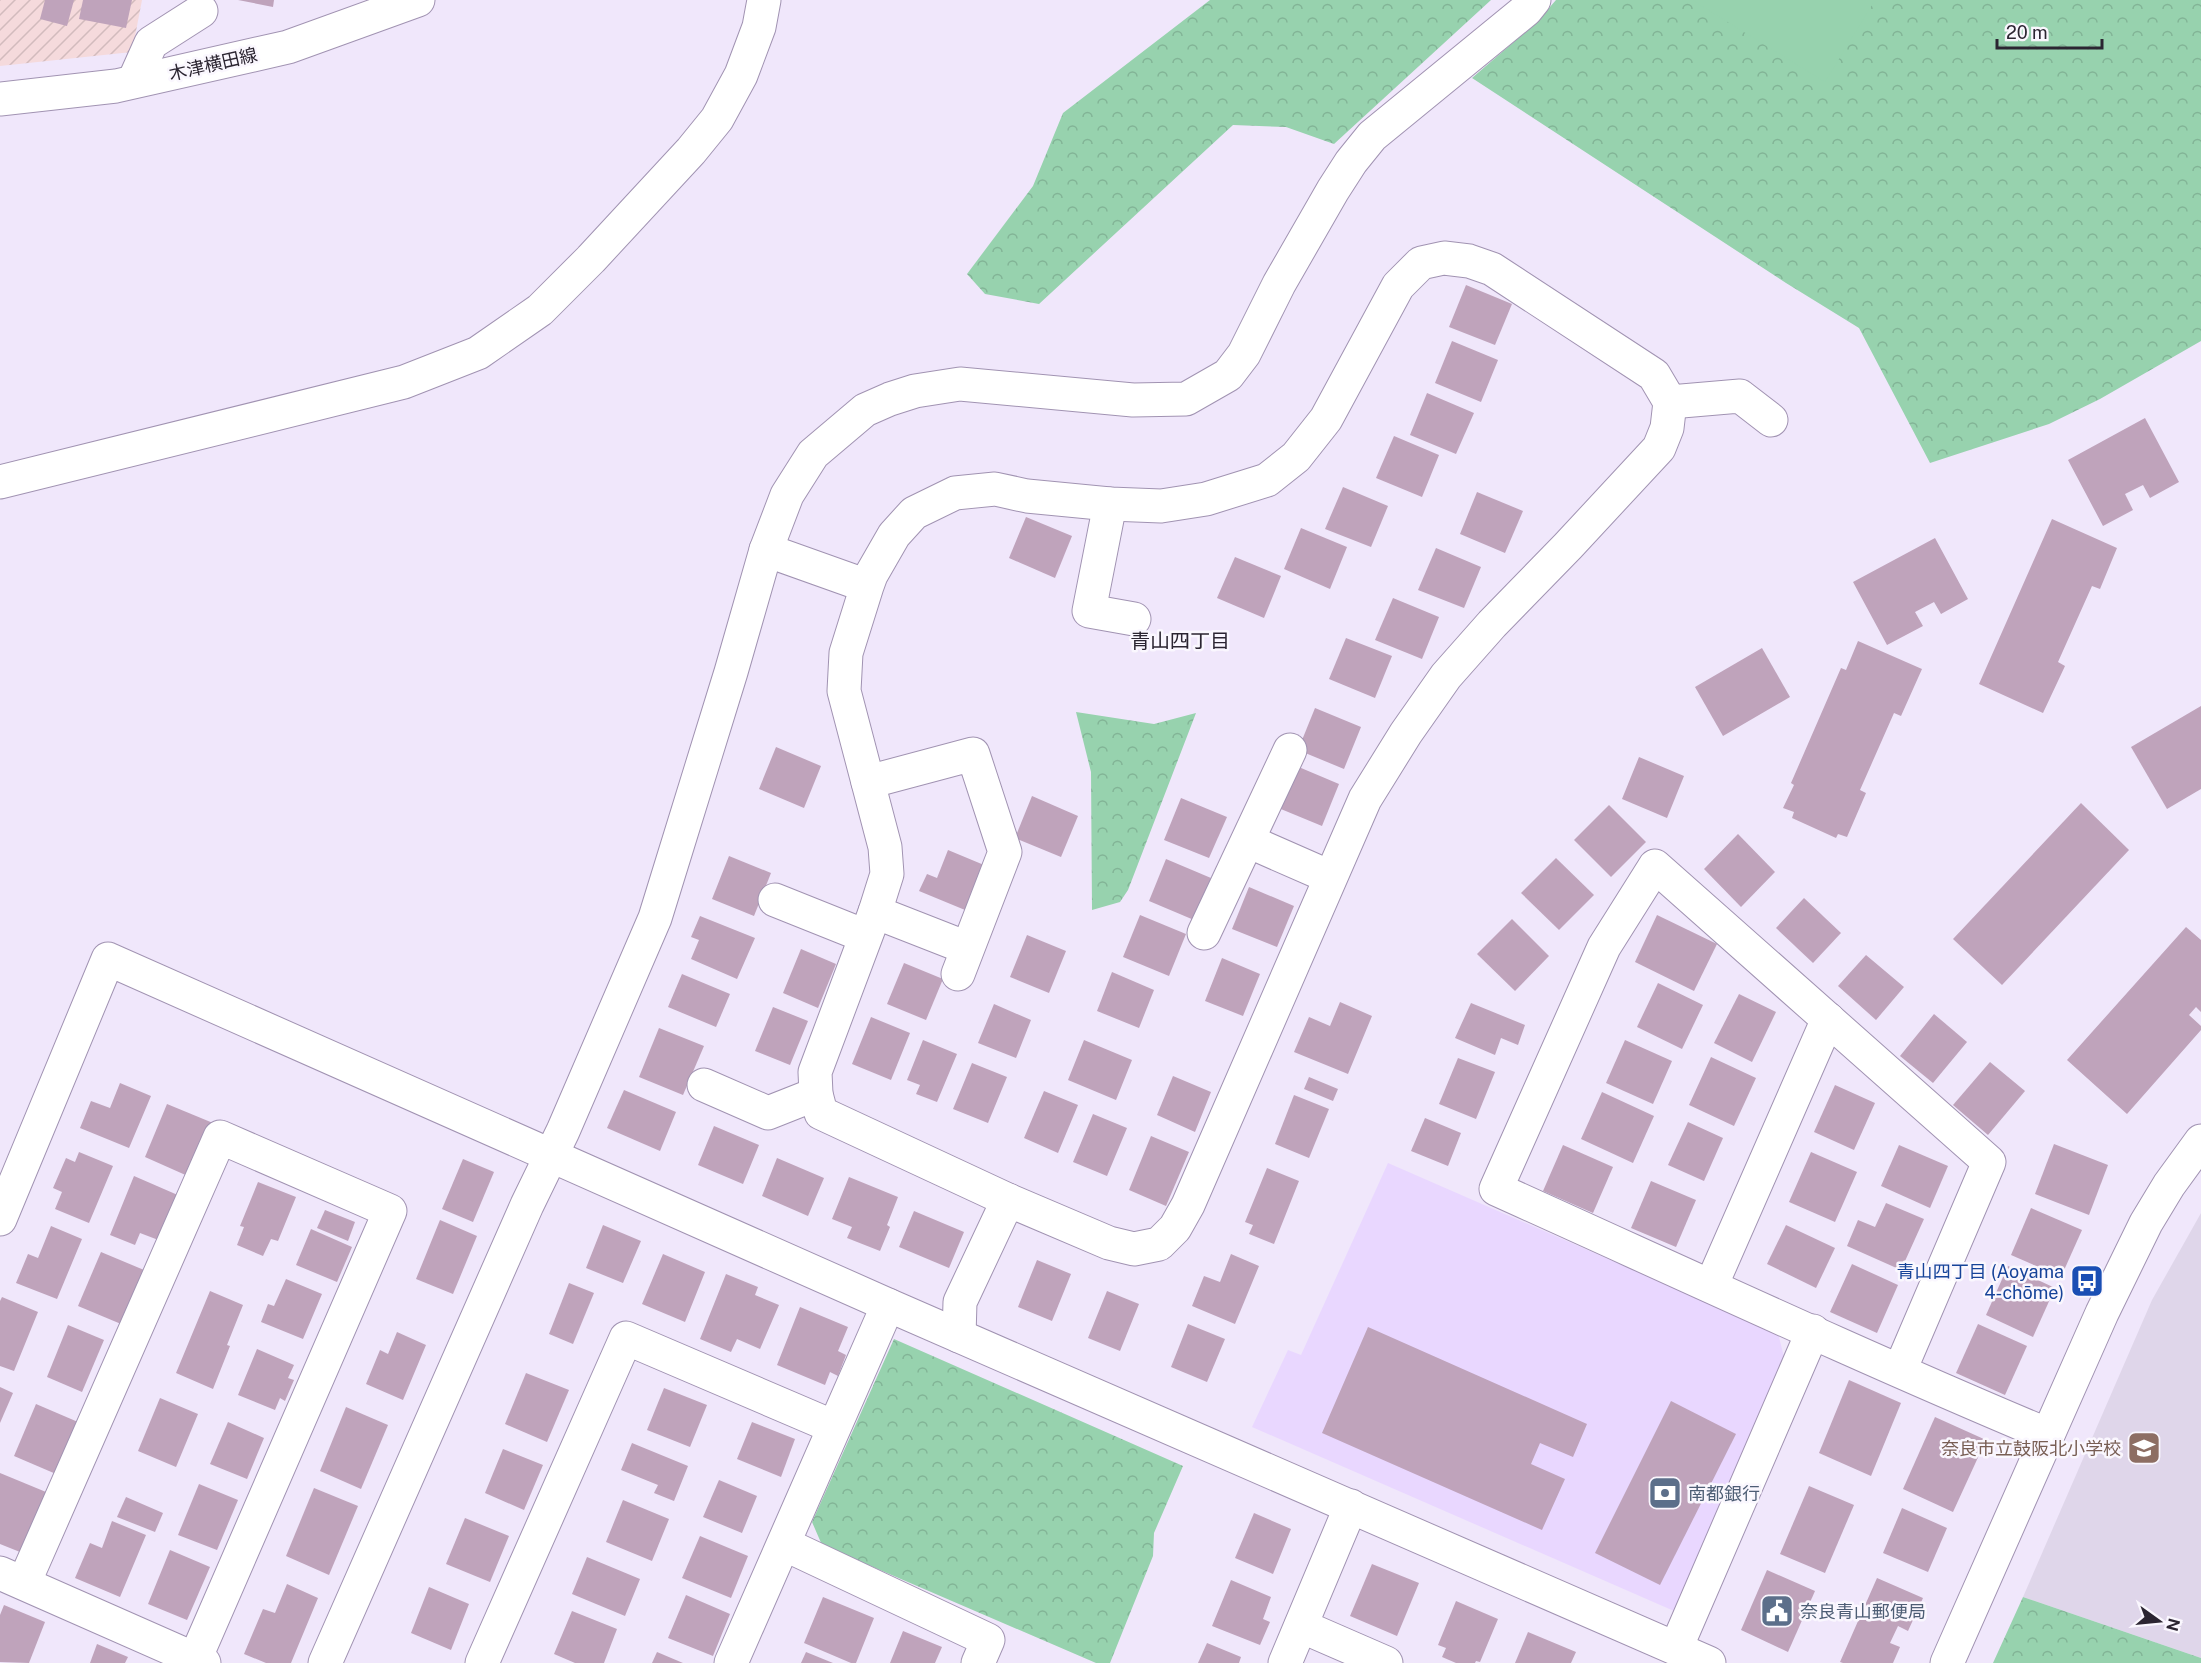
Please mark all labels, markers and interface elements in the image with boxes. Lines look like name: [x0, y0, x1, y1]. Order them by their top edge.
scale bar: [1997, 12, 2102, 50]
text: 20 m: [2006, 22, 2048, 43]
street label: 木津横田線: [167, 44, 259, 84]
district label: 青山四丁目: [1130, 629, 1230, 653]
place label: 青山四丁目 (Aoyama 4-chōme): [1897, 1261, 2064, 1303]
bus stop icon: 青山四丁目 (Aoyama 4-chōme): [2069, 1263, 2105, 1299]
school or university icon: 奈良市立鼓阪北小学校: [2126, 1430, 2162, 1466]
place label: 奈良市立鼓阪北小学校: [1941, 1438, 2121, 1459]
bank icon: 南都銀行: [1647, 1475, 1683, 1511]
place label: 南都銀行: [1688, 1483, 1760, 1504]
north arrow: [2129, 1591, 2189, 1651]
public building icon: 奈良青山郵便局: [1759, 1593, 1795, 1629]
place label: 奈良青山郵便局: [1800, 1601, 1926, 1622]
text: N: [2162, 1616, 2184, 1633]

